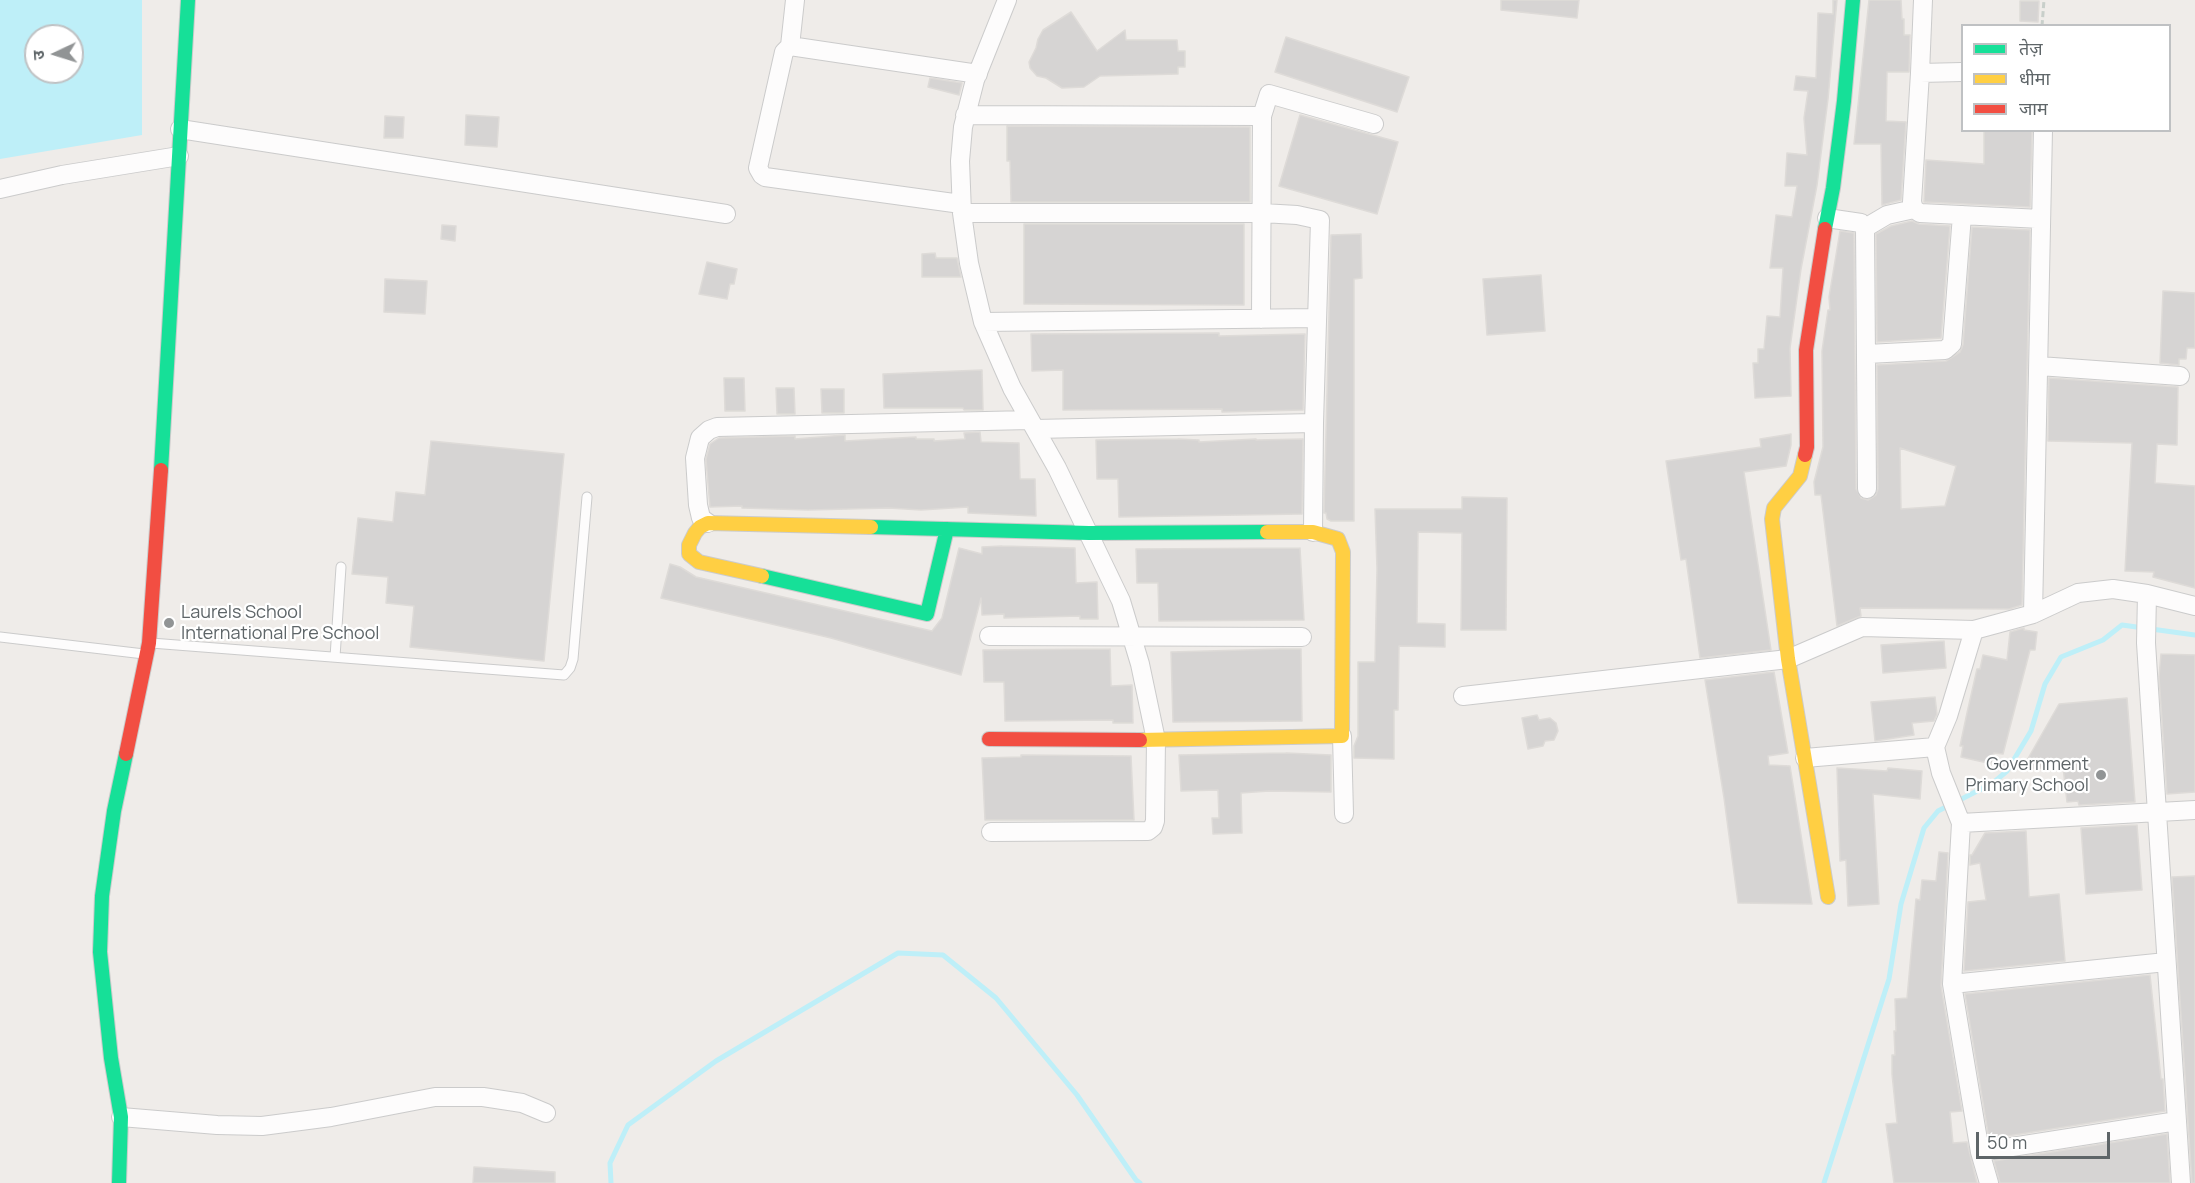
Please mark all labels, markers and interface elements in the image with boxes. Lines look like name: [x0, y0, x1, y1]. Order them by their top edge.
north arrow: [24, 24, 84, 84]
legend: [1961, 24, 2171, 132]
text: तेज़: [2019, 36, 2043, 60]
text: उ: [27, 50, 49, 61]
text: धीमा: [2019, 66, 2050, 90]
text: जाम: [2019, 96, 2048, 120]
place label: Laurels School International Pre School: [181, 602, 380, 644]
marker: Laurels School International Pre School: [162, 616, 176, 630]
place label: Government Primary School: [1965, 754, 2089, 796]
marker: Government Primary School: [2094, 768, 2108, 782]
scale bar: [1979, 1120, 2112, 1158]
text: 50 m: [1987, 1130, 2027, 1154]

